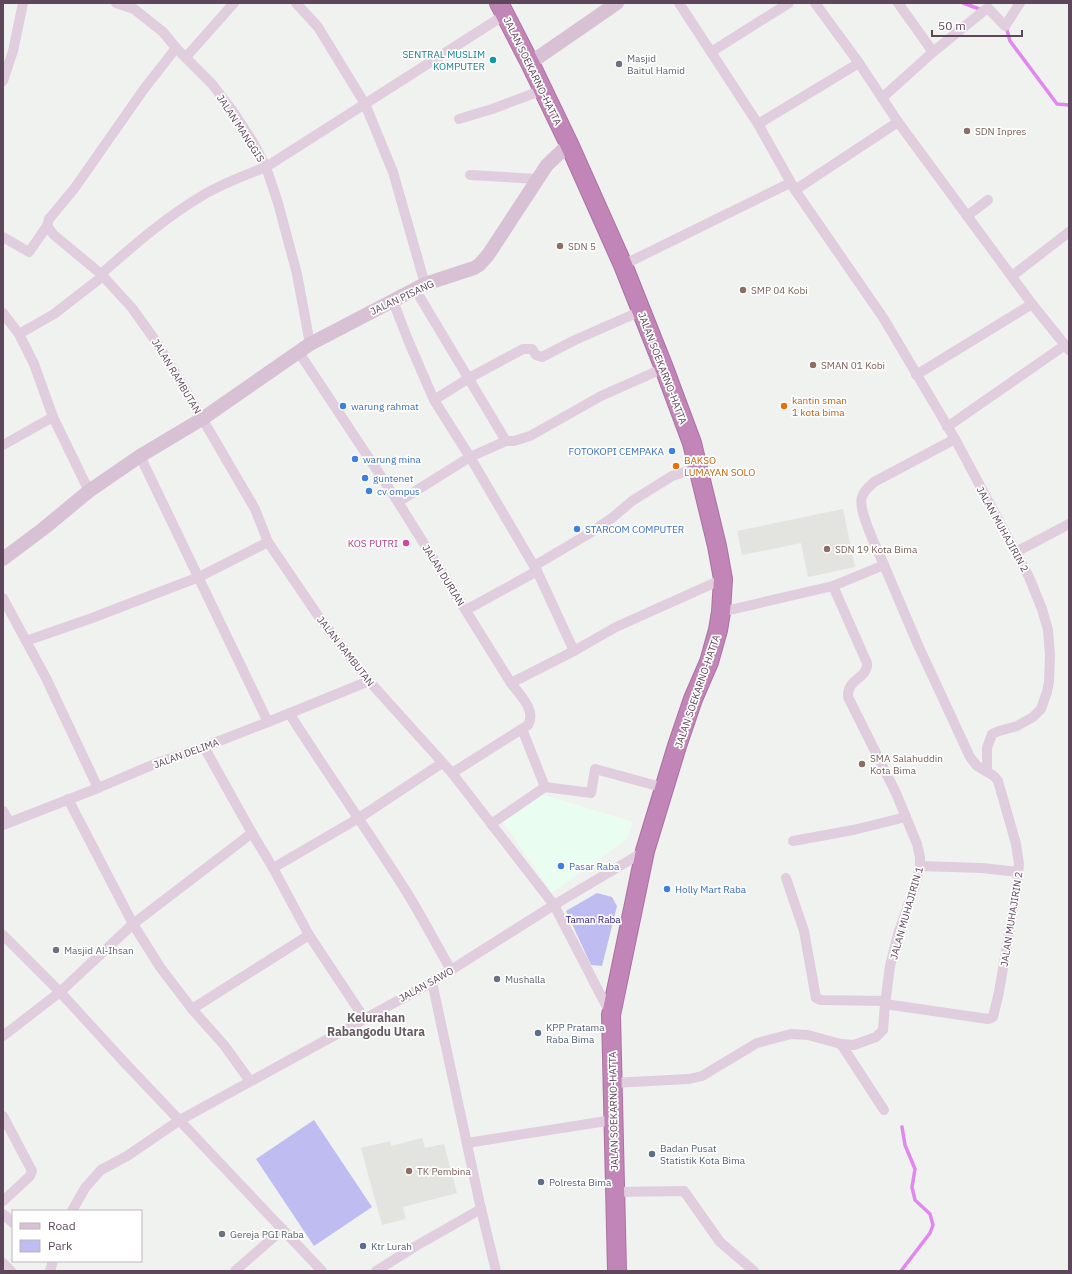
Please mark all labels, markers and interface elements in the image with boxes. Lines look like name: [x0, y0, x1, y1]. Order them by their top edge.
scale bar: [932, 12, 1022, 38]
street label: JALAN SOEKARNO-HATTA: [501, 15, 565, 128]
text: 50 m: [938, 18, 966, 33]
place label: SENTRAL MUSLIM KOMPUTER: [403, 48, 485, 73]
place label: Masjid Baitul Hamid: [627, 52, 685, 77]
marker: SENTRAL MUSLIM KOMPUTER: [488, 55, 498, 65]
marker: Masjid Baitul Hamid: [614, 59, 624, 69]
street label: JALAN MANGGIS: [214, 92, 267, 165]
place label: SDN Inpres: [975, 125, 1027, 138]
marker: SDN Inpres: [962, 126, 972, 136]
place label: SDN 5: [568, 240, 596, 253]
marker: SDN 5: [555, 241, 565, 251]
street label: JALAN PISANG: [368, 277, 436, 318]
place label: SMP 04 Kobi: [751, 284, 808, 297]
marker: SMP 04 Kobi: [738, 285, 748, 295]
street label: JALAN SOEKARNO-HATTA: [635, 310, 690, 427]
street label: JALAN RAMBUTAN: [149, 336, 204, 416]
place label: SMAN 01 Kobi: [821, 359, 885, 372]
marker: SMAN 01 Kobi: [808, 360, 818, 370]
place label: kantin sman 1 kota bima: [792, 394, 847, 419]
place label: warung rahmat: [351, 400, 419, 413]
marker: warung rahmat: [338, 401, 348, 411]
marker: kantin sman 1 kota bima: [779, 401, 789, 411]
place label: FOTOKOPI CEMPAKA: [569, 445, 665, 458]
marker: FOTOKOPI CEMPAKA: [667, 446, 677, 456]
place label: warung mina: [363, 453, 422, 466]
marker: warung mina: [350, 454, 360, 464]
place label: BAKSO LUMAYAN SOLO: [684, 454, 755, 479]
marker: BAKSO LUMAYAN SOLO: [671, 461, 681, 471]
place label: guntenet: [373, 472, 414, 485]
marker: guntenet: [360, 473, 370, 483]
street label: JALAN MUHAJIRIN 2: [974, 484, 1031, 574]
place label: cv ompus: [377, 485, 420, 498]
marker: cv ompus: [364, 486, 374, 496]
place label: STARCOM COMPUTER: [585, 523, 684, 536]
marker: STARCOM COMPUTER: [572, 524, 582, 534]
place label: KOS PUTRI: [348, 537, 398, 550]
marker: KOS PUTRI: [401, 538, 411, 548]
street label: JALAN DURIAN: [420, 542, 468, 608]
place label: SDN 19 Kota Bima: [835, 543, 918, 556]
marker: SDN 19 Kota Bima: [822, 544, 832, 554]
street label: JALAN RAMBUTAN: [314, 614, 377, 689]
street label: JALAN SOEKARNO-HATTA: [672, 632, 723, 750]
street label: JALAN DELIMA: [152, 735, 221, 771]
place label: SMA Salahuddin Kota Bima: [870, 752, 943, 777]
marker: SMA Salahuddin Kota Bima: [857, 759, 867, 769]
place label: Pasar Raba: [569, 860, 620, 873]
marker: Pasar Raba: [556, 861, 566, 871]
street label: JALAN MUHAJIRIN 1: [887, 865, 926, 961]
street label: JALAN MUHAJIRIN 2: [998, 871, 1025, 967]
place label: Holly Mart Raba: [675, 883, 747, 896]
marker: Holly Mart Raba: [662, 884, 672, 894]
park label: Taman Raba: [565, 913, 621, 926]
place label: Masjid Al-Ihsan: [64, 944, 134, 957]
marker: Masjid Al-Ihsan: [51, 945, 61, 955]
street label: JALAN SAWO: [397, 964, 456, 1005]
place label: Mushalla: [505, 973, 546, 986]
marker: Mushalla: [492, 974, 502, 984]
district label: Kelurahan Rabangodu Utara: [327, 1010, 425, 1039]
place label: KPP Pratama Raba Bima: [546, 1021, 605, 1046]
marker: KPP Pratama Raba Bima: [533, 1028, 543, 1038]
street label: JALAN SOEKARNO-HATTA: [606, 1051, 621, 1171]
place label: Badan Pusat Statistik Kota Bima: [660, 1142, 746, 1167]
marker: Badan Pusat Statistik Kota Bima: [647, 1149, 657, 1159]
place label: TK Pembina: [417, 1165, 471, 1178]
marker: TK Pembina: [404, 1166, 414, 1176]
place label: Polresta Bima: [549, 1176, 612, 1189]
marker: Polresta Bima: [536, 1177, 546, 1187]
legend: [12, 1210, 142, 1262]
text: Road: [48, 1218, 76, 1233]
place label: Gereja PGI Raba: [230, 1228, 305, 1241]
marker: Gereja PGI Raba: [217, 1229, 227, 1239]
text: Park: [48, 1238, 73, 1253]
place label: Ktr Lurah: [371, 1240, 412, 1253]
marker: Ktr Lurah: [358, 1241, 368, 1251]

